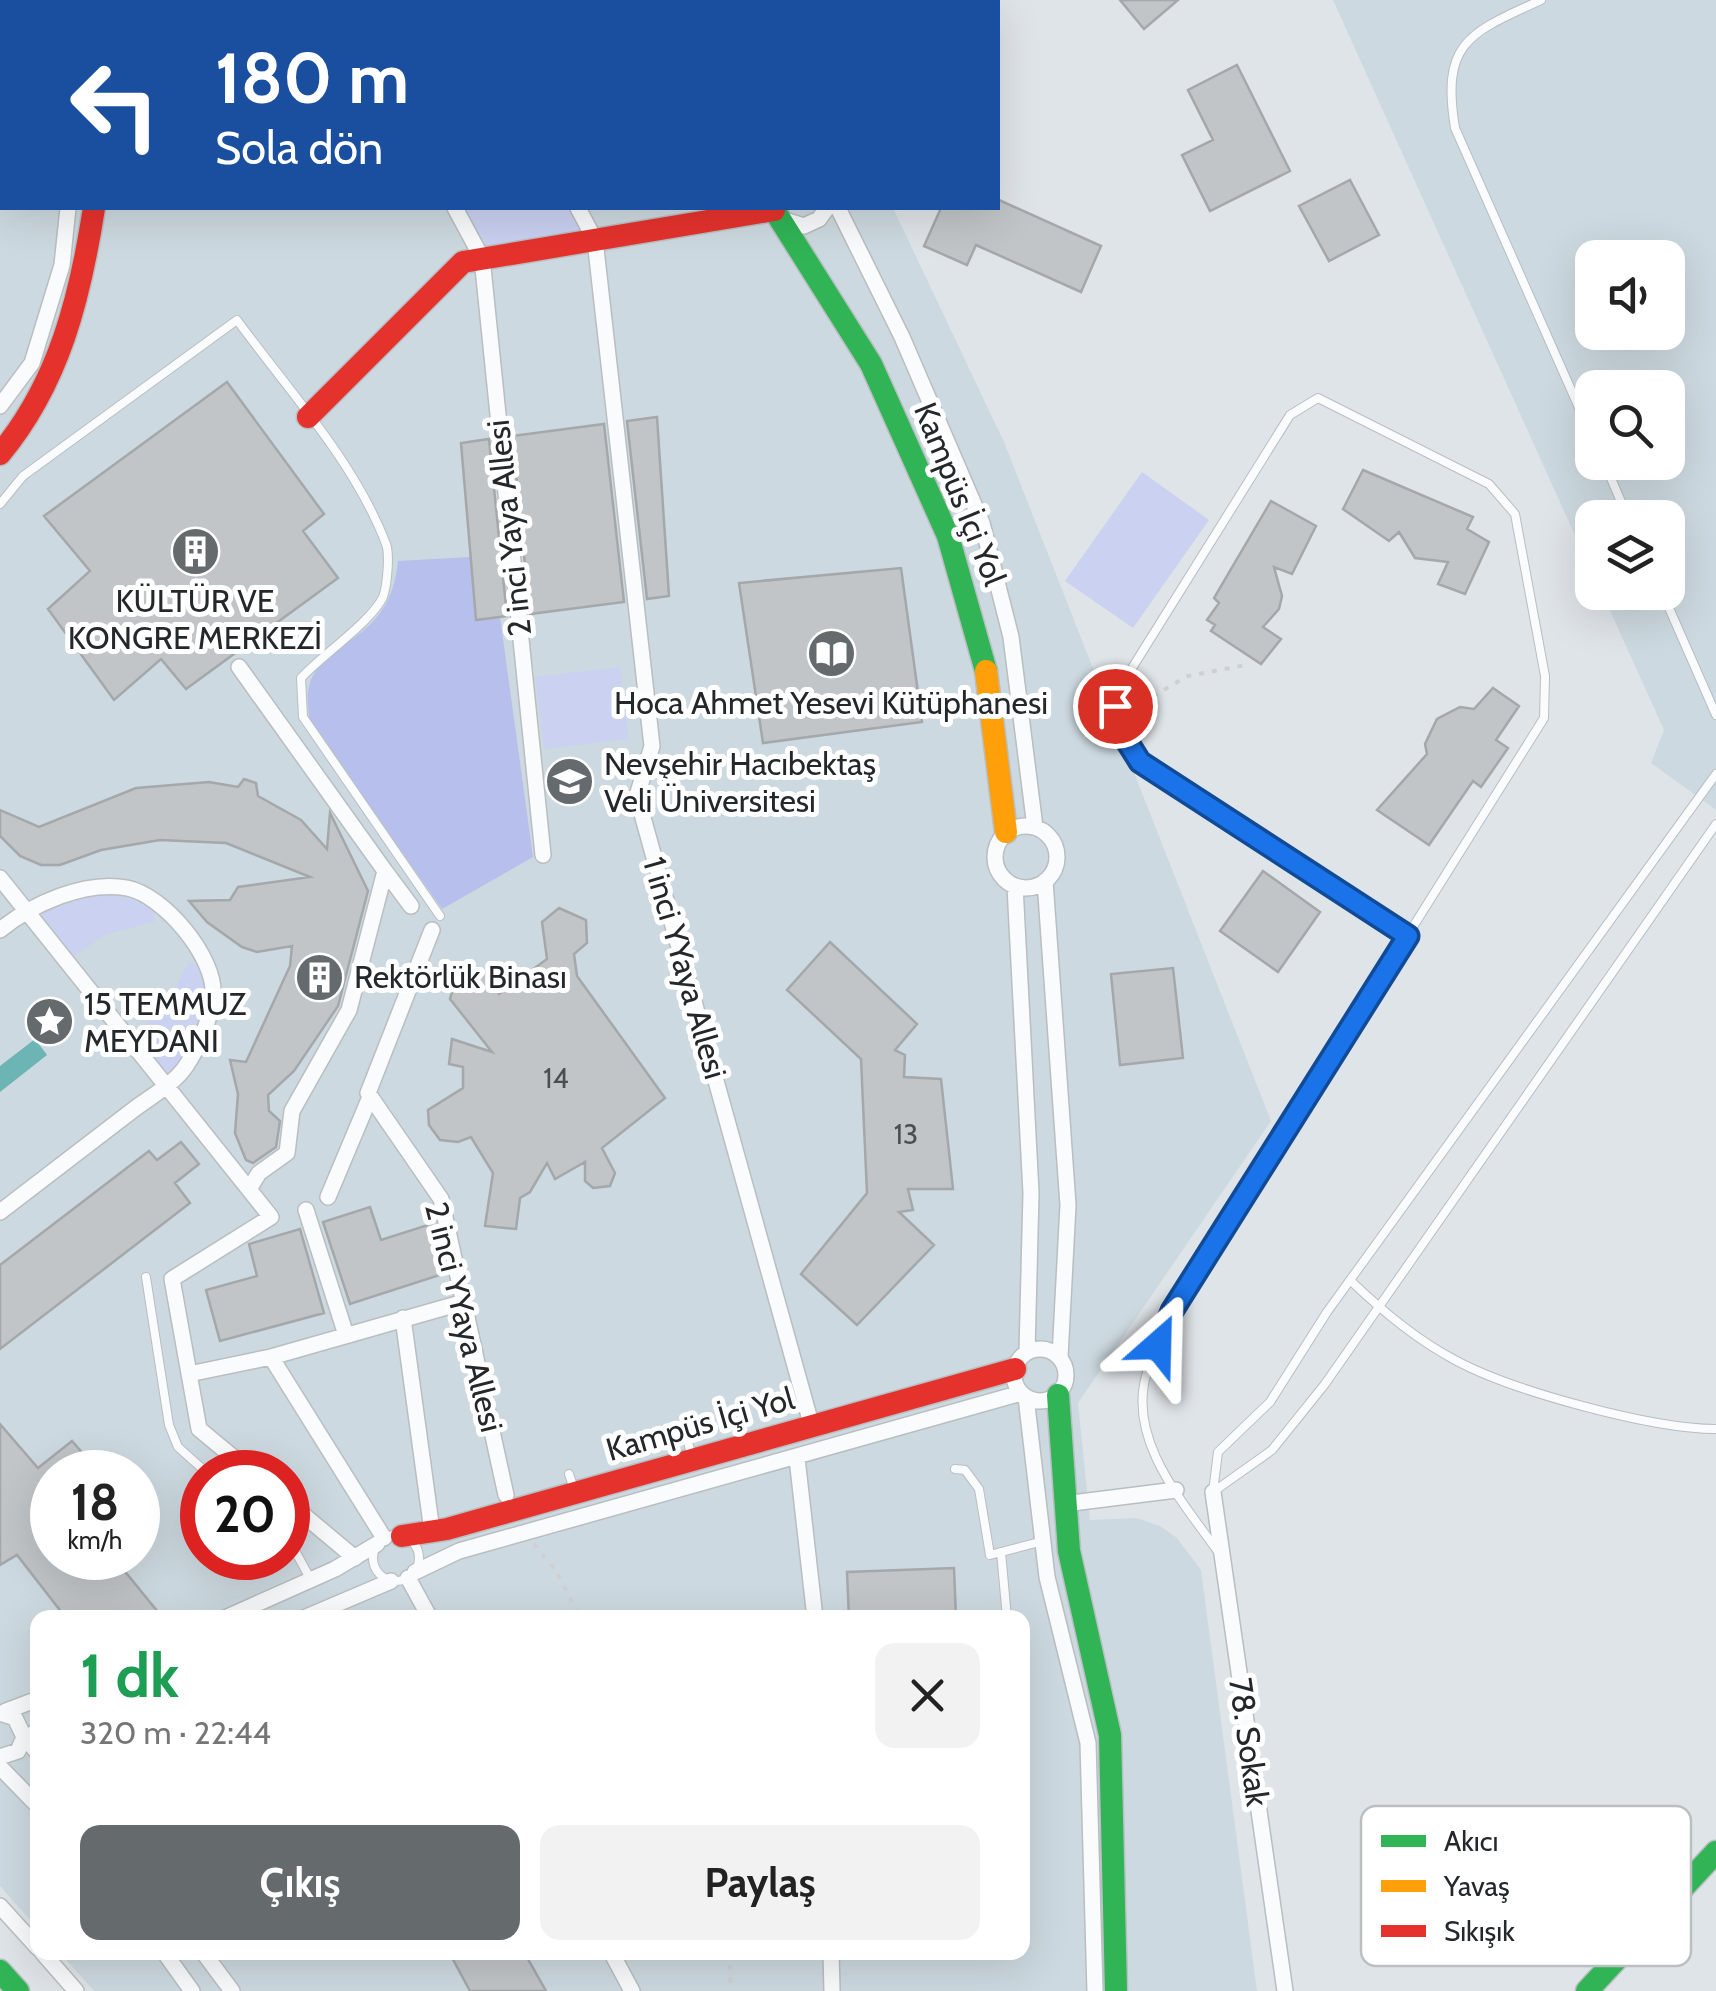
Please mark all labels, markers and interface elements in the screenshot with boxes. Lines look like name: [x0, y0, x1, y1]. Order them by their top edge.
text: 180 m: [215, 35, 409, 121]
icon: left: [50, 40, 180, 170]
text: Sola dön: [215, 121, 383, 175]
map controls: [1575, 240, 1685, 610]
button: sound: [1575, 240, 1685, 350]
button: search: [1575, 370, 1685, 480]
street label: Kampüs İçi Yol: [906, 397, 1015, 591]
street label: 2 inci Yaya Allesi: [478, 418, 539, 638]
button: layers: [1575, 500, 1685, 610]
building icon: KÜLTÜR VE KONGRE MERKEZİ: [169, 525, 221, 577]
place label: KÜLTÜR VE KONGRE MERKEZİ: [68, 581, 322, 657]
library icon: Hoca Ahmet Yesevi Kütüphanesi: [805, 627, 857, 679]
pin: [1073, 664, 1158, 749]
icon: arrive: [1088, 679, 1143, 734]
place label: Hoca Ahmet Yesevi Kütüphanesi: [614, 683, 1048, 722]
place label: Nevşehir Hacıbektaş Veli Üniversitesi: [604, 744, 876, 820]
school or university icon: Nevşehir Hacıbektaş Veli Üniversitesi: [543, 756, 595, 808]
street label: 1 inci YYaya Allesi: [635, 852, 736, 1083]
building icon: Rektörlük Binası: [293, 951, 345, 1003]
place label: Rektörlük Binası: [354, 957, 567, 996]
place label: 15 TEMMUZ MEYDANI: [84, 984, 246, 1060]
place icon: 15 TEMMUZ MEYDANI: [23, 996, 75, 1048]
house number: 14: [543, 1061, 569, 1095]
house number: 13: [894, 1117, 918, 1151]
street label: 2 inci YYaya Allesi: [417, 1198, 512, 1436]
position arrow: [1106, 1293, 1210, 1397]
street label: Kampüs İçi Yol: [601, 1378, 799, 1469]
speed limit sign: 20: [180, 1450, 310, 1580]
text: 18: [71, 1472, 119, 1533]
text: km/h: [68, 1525, 122, 1555]
text: 1 dk: [80, 1639, 179, 1712]
button: close: [875, 1643, 980, 1748]
street label: 78. Sokak: [1221, 1675, 1278, 1809]
text: 320 m · 22:44: [80, 1713, 271, 1752]
legend: [1361, 1806, 1691, 1966]
text: Akıcı: [1444, 1824, 1498, 1858]
button: Çıkış: [80, 1825, 520, 1940]
button: Paylaş: [540, 1825, 980, 1940]
text: Yavaş: [1443, 1869, 1510, 1903]
text: Sıkışık: [1444, 1914, 1515, 1948]

